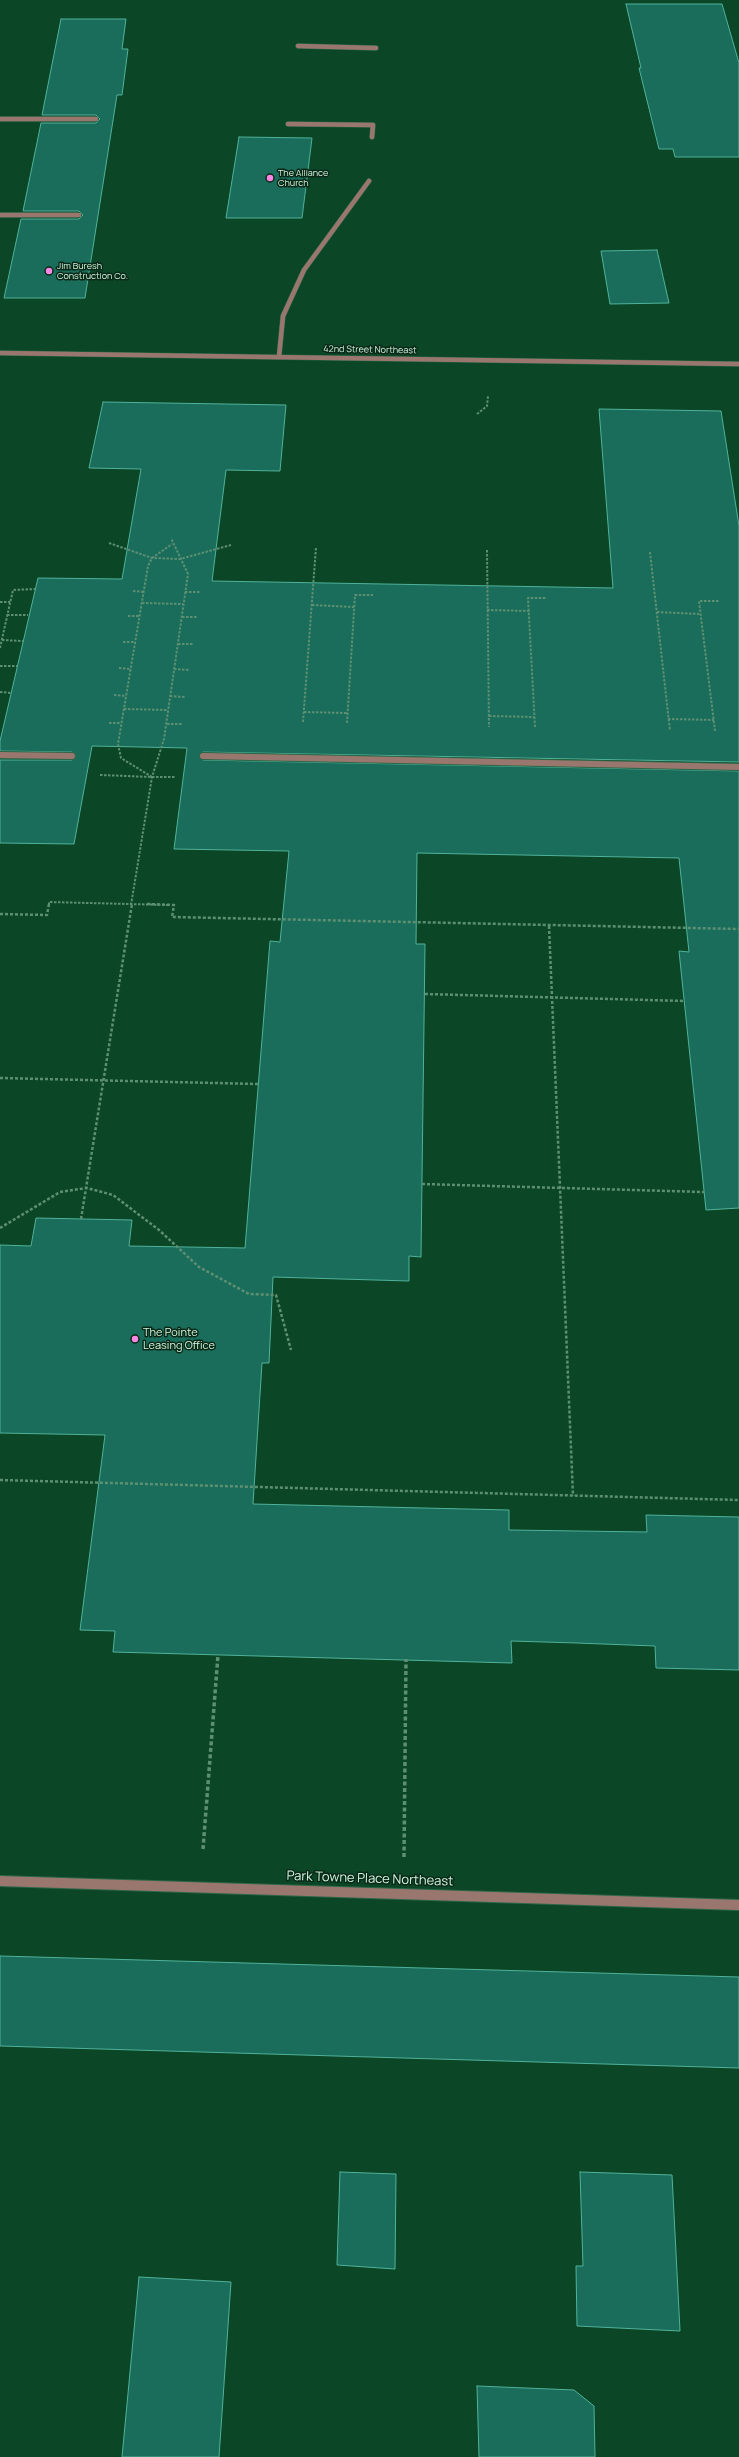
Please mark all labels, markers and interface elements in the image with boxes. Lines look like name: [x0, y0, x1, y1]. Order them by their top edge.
place label: The Alliance Church: [278, 168, 328, 189]
marker: The Alliance Church: [265, 173, 275, 183]
place label: Jim Buresh Construction Co.: [57, 261, 128, 282]
marker: Jim Buresh Construction Co.: [44, 266, 54, 276]
street label: 42nd Street Northeast: [323, 344, 417, 356]
place label: The Pointe Leasing Office: [143, 1326, 215, 1352]
marker: The Pointe Leasing Office: [130, 1334, 140, 1344]
street label: Park Towne Place Northeast: [286, 1868, 454, 1890]

